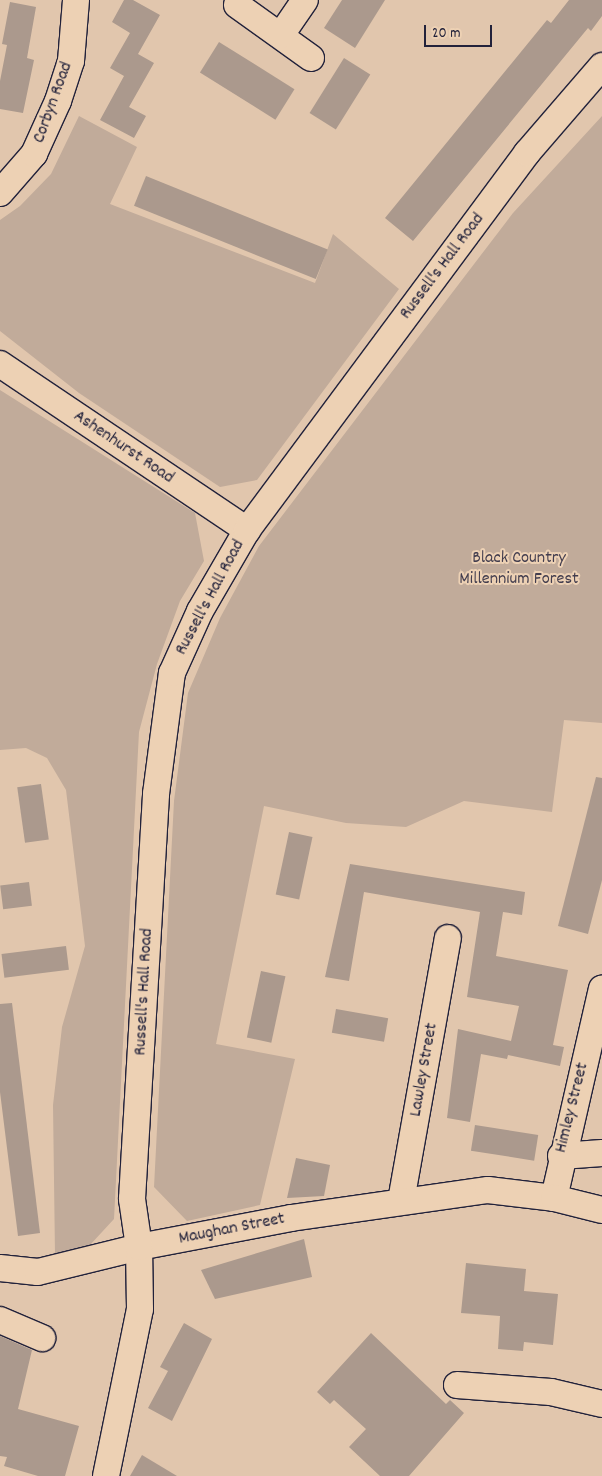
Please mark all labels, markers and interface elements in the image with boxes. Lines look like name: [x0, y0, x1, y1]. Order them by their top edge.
scale bar: [427, 15, 494, 47]
text: 20 m: [432, 23, 460, 45]
street label: Corbyn Road: [29, 59, 79, 147]
street label: Russell's Hall Road: [396, 210, 490, 324]
street label: Ashenhurst Road: [69, 406, 177, 490]
street label: Russell's Hall Road: [172, 537, 250, 659]
park label: Black Country Millennium Forest: [459, 549, 579, 592]
street label: Russell's Hall Road: [131, 928, 159, 1056]
street label: Lawley Street: [406, 1021, 444, 1119]
street label: Himley Street: [551, 1061, 595, 1155]
street label: Maughan Street: [177, 1209, 287, 1251]

